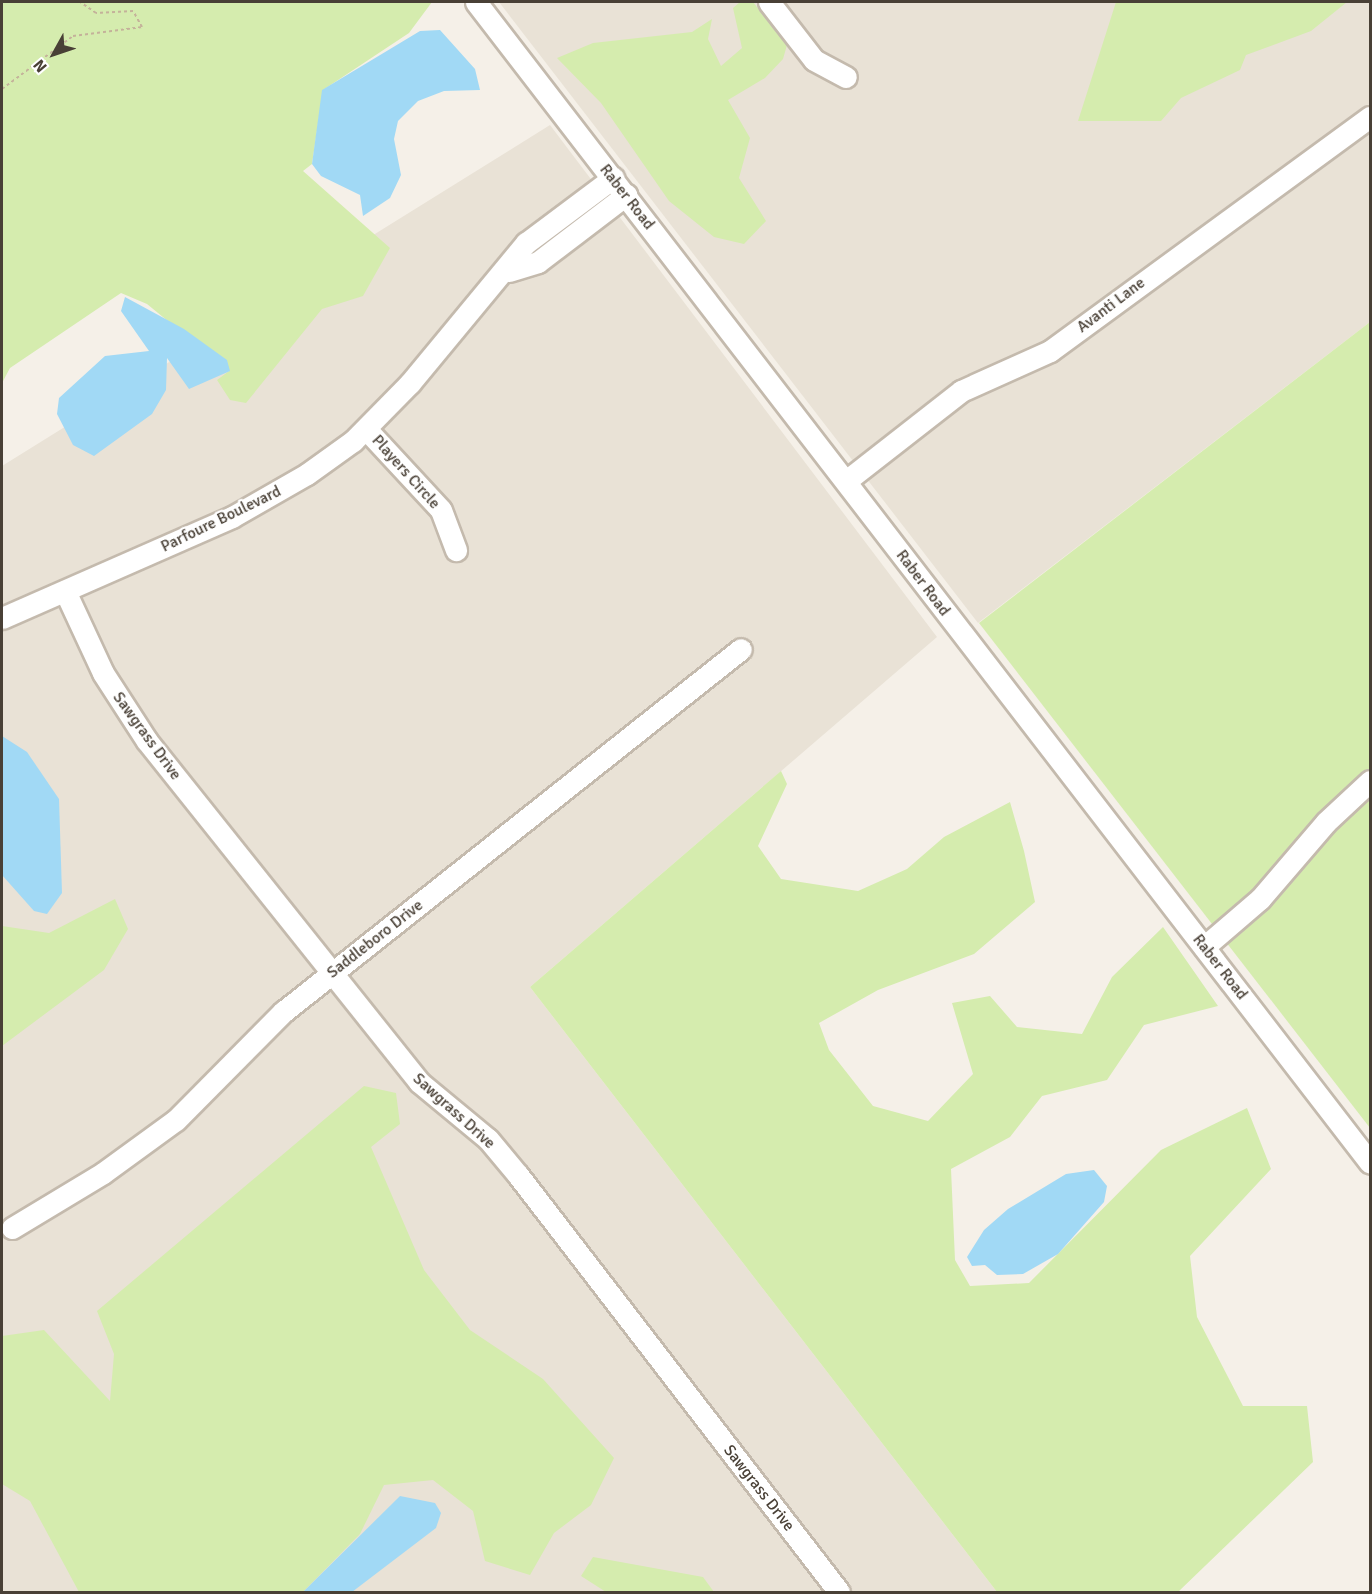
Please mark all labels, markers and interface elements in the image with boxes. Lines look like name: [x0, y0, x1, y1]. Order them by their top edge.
north arrow: [24, 24, 84, 84]
text: N: [29, 55, 51, 76]
street label: Raber Road: [596, 160, 658, 234]
street label: Avanti Lane: [1073, 273, 1149, 337]
street label: Players Circle: [368, 431, 444, 513]
street label: Parfoure Boulevard: [158, 482, 284, 556]
street label: Raber Road: [892, 546, 954, 620]
street label: Sawgrass Drive: [109, 688, 185, 784]
street label: Saddleboro Drive: [323, 896, 427, 982]
street label: Raber Road: [1189, 930, 1251, 1004]
street label: Sawgrass Drive: [409, 1069, 499, 1153]
street label: Sawgrass Drive: [719, 1441, 799, 1535]

